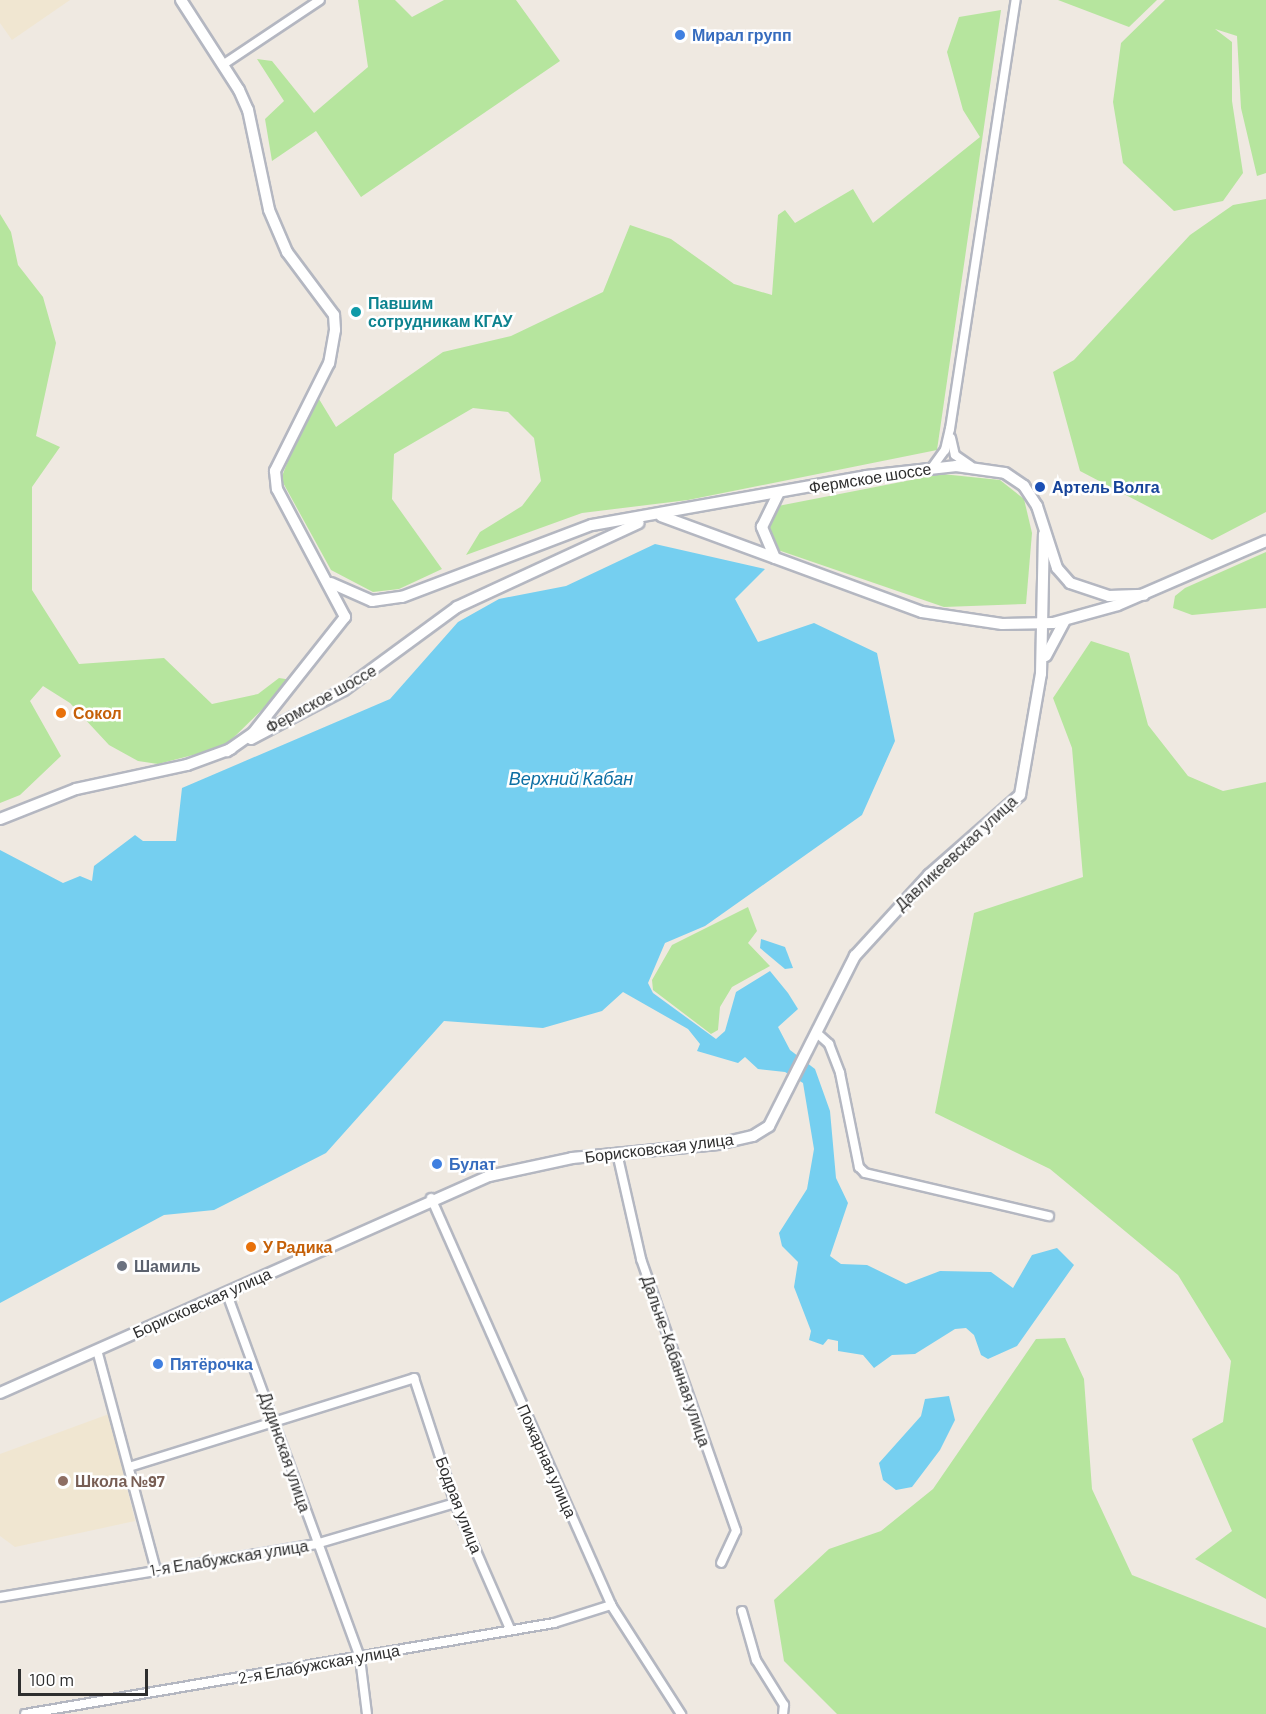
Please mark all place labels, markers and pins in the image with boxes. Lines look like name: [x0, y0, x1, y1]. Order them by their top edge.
place label: Мирал групп: [692, 25, 792, 45]
marker: Мирал групп: [673, 28, 687, 42]
place label: Павшим сотрудникам КГАУ: [368, 293, 512, 331]
marker: Павшим сотрудникам КГАУ: [349, 305, 363, 319]
place label: Артель Волга: [1052, 477, 1160, 497]
marker: Артель Волга: [1033, 480, 1047, 494]
place label: Сокол: [73, 703, 122, 723]
marker: Сокол: [54, 706, 68, 720]
place label: Булат: [449, 1154, 496, 1174]
marker: Булат: [430, 1157, 444, 1171]
place label: У Радика: [263, 1237, 332, 1257]
marker: У Радика: [244, 1240, 258, 1254]
place label: Шамиль: [134, 1256, 201, 1276]
marker: Шамиль: [115, 1259, 129, 1273]
place label: Пятёрочка: [170, 1354, 253, 1374]
marker: Пятёрочка: [151, 1357, 165, 1371]
place label: Школа №97: [75, 1471, 165, 1491]
marker: Школа №97: [56, 1474, 70, 1488]

